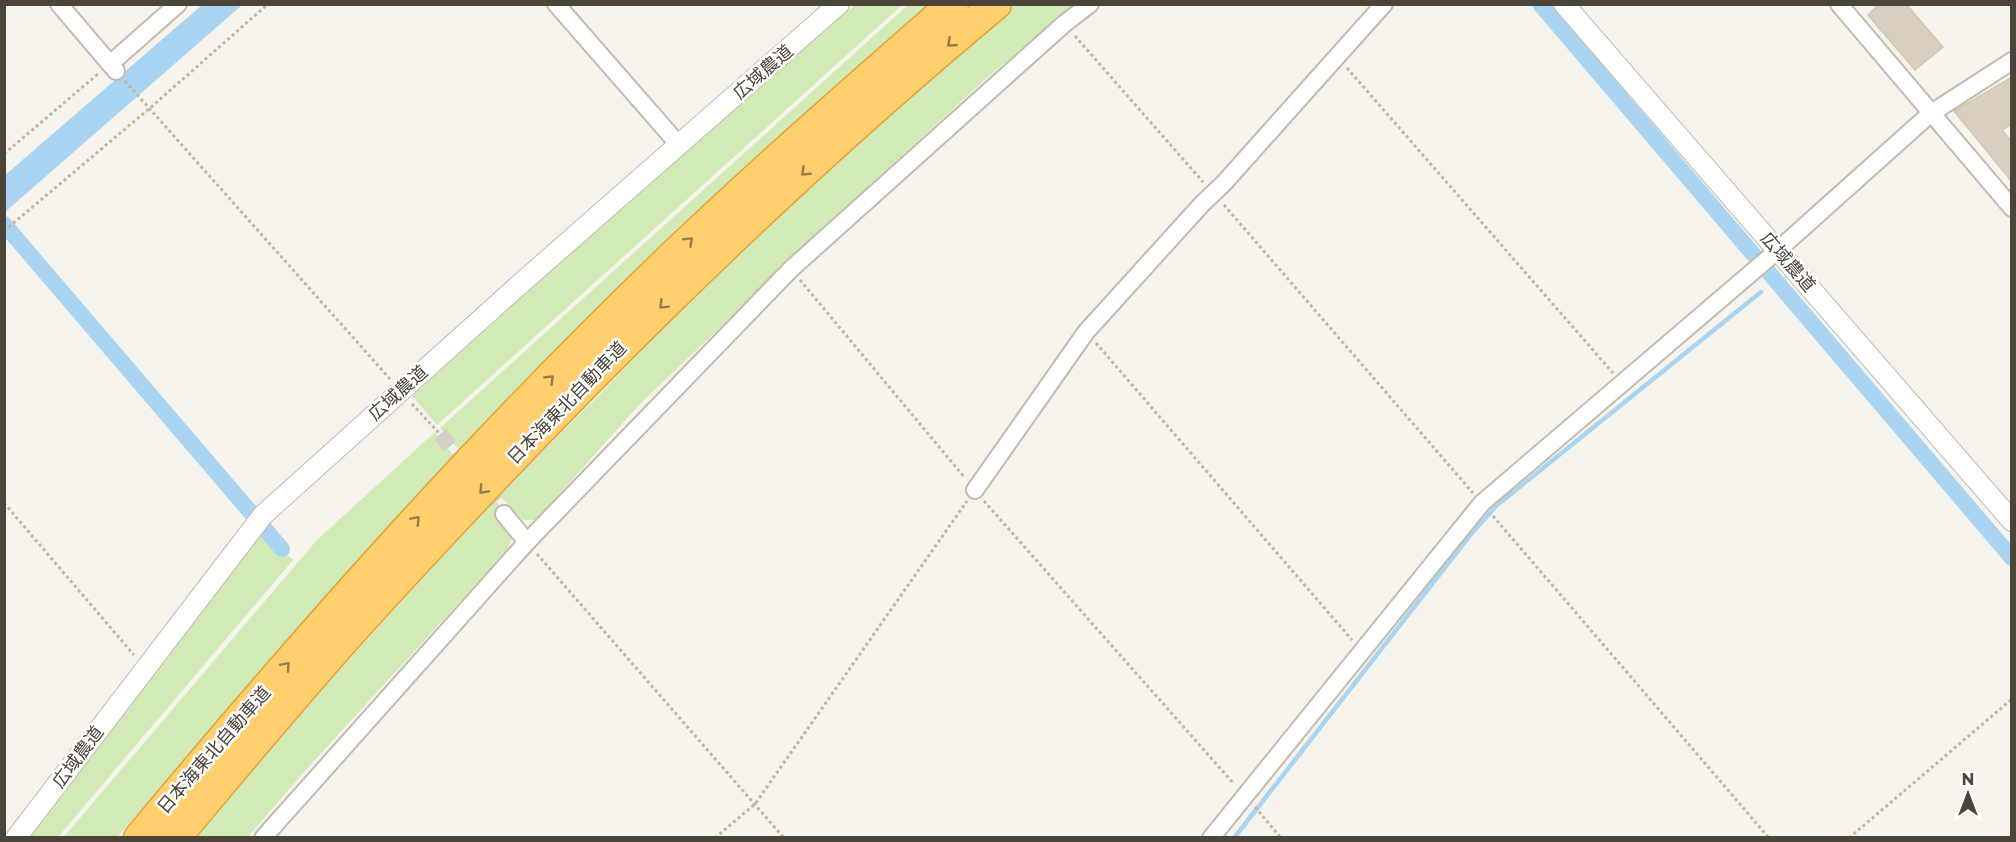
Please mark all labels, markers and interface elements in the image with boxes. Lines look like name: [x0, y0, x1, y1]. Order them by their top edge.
one-way arrow: [947, 35, 958, 46]
street label: 広域農道: [729, 40, 797, 104]
one-way arrow: [802, 165, 812, 176]
street label: 広域農道: [1756, 228, 1820, 296]
one-way arrow: [681, 238, 692, 249]
one-way arrow: [660, 298, 671, 309]
street label: 日本海東北自動車道: [503, 337, 631, 469]
street label: 広域農道: [364, 361, 432, 425]
one-way arrow: [544, 375, 554, 386]
one-way arrow: [479, 483, 490, 493]
one-way arrow: [408, 516, 419, 527]
one-way arrow: [279, 662, 290, 673]
street label: 日本海東北自動車道: [153, 682, 275, 818]
street label: 広域農道: [48, 722, 108, 792]
north arrow: [1938, 764, 1998, 824]
text: N: [1962, 770, 1974, 789]

